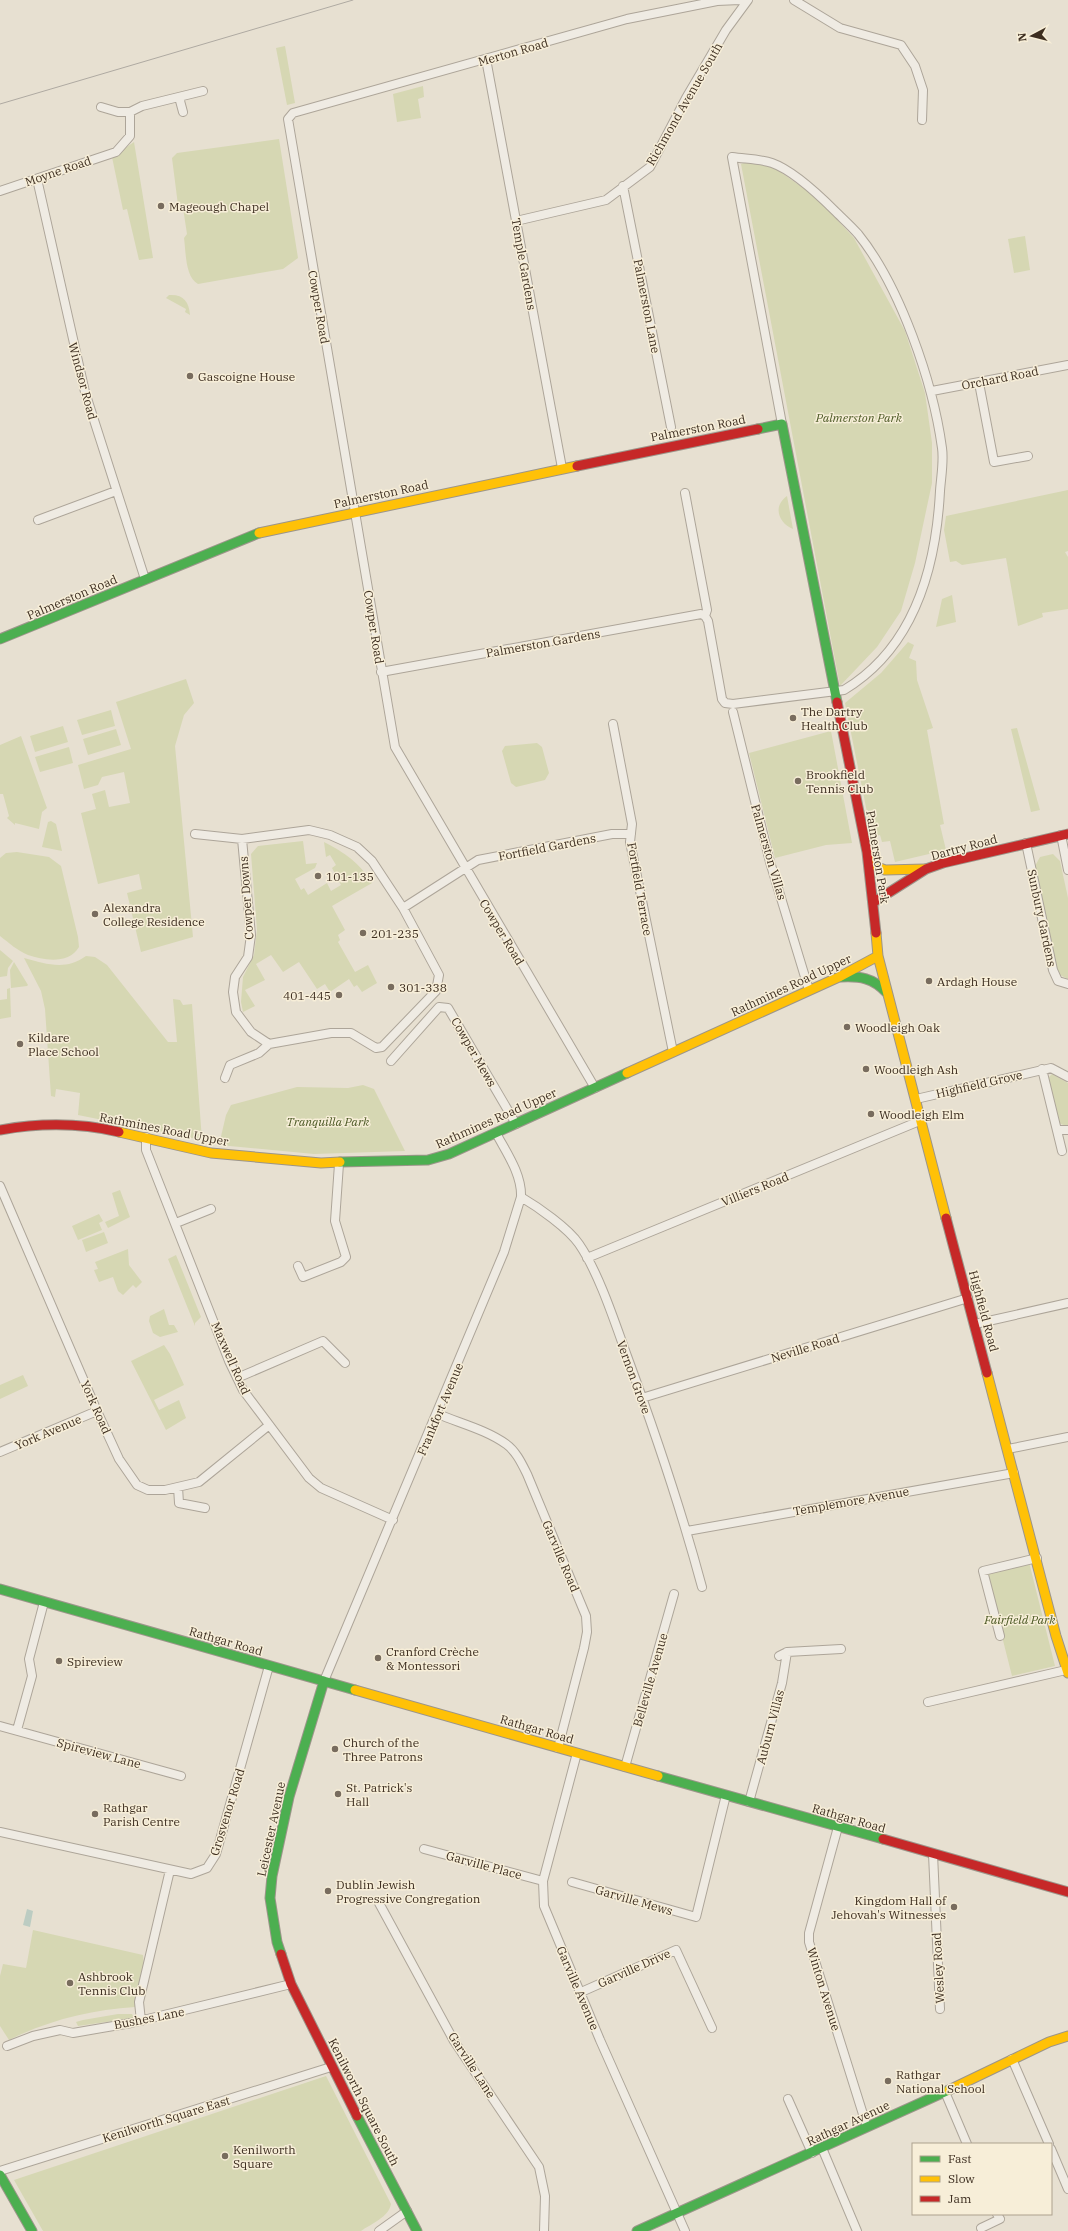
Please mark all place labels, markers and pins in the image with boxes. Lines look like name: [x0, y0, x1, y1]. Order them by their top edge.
place label: Mageough Chapel: [169, 199, 270, 214]
marker: Mageough Chapel: [156, 201, 166, 211]
place label: Gascoigne House: [198, 369, 295, 384]
marker: Gascoigne House: [185, 371, 195, 381]
place label: The Dartry Health Club: [801, 704, 868, 733]
marker: The Dartry Health Club: [788, 713, 798, 723]
place label: Brookfield Tennis Club: [806, 767, 873, 796]
marker: Brookfield Tennis Club: [793, 776, 803, 786]
place label: 101-135: [326, 869, 374, 884]
marker: 101-135: [313, 871, 323, 881]
place label: Alexandra College Residence: [103, 900, 205, 929]
marker: Alexandra College Residence: [90, 909, 100, 919]
place label: 201-235: [371, 926, 419, 941]
marker: 201-235: [358, 928, 368, 938]
place label: Ardagh House: [937, 974, 1017, 989]
marker: Ardagh House: [924, 976, 934, 986]
place label: 301-338: [399, 980, 447, 995]
marker: 301-338: [386, 982, 396, 992]
place label: 401-445: [283, 988, 331, 1003]
marker: 401-445: [334, 990, 344, 1000]
place label: Woodleigh Oak: [855, 1020, 940, 1035]
marker: Woodleigh Oak: [842, 1022, 852, 1032]
place label: Kildare Place School: [28, 1030, 99, 1059]
marker: Kildare Place School: [15, 1039, 25, 1049]
place label: Woodleigh Ash: [874, 1062, 959, 1077]
marker: Woodleigh Ash: [861, 1064, 871, 1074]
place label: Woodleigh Elm: [879, 1107, 965, 1122]
marker: Woodleigh Elm: [866, 1109, 876, 1119]
place label: Cranford Crèche & Montessori: [386, 1644, 479, 1673]
marker: Cranford Crèche & Montessori: [373, 1653, 383, 1663]
place label: Spireview: [67, 1654, 124, 1669]
marker: Spireview: [54, 1656, 64, 1666]
place label: Church of the Three Patrons: [343, 1735, 423, 1764]
marker: Church of the Three Patrons: [330, 1744, 340, 1754]
place label: St. Patrick's Hall: [346, 1780, 413, 1809]
marker: St. Patrick's Hall: [333, 1789, 343, 1799]
place label: Rathgar Parish Centre: [103, 1800, 180, 1829]
marker: Rathgar Parish Centre: [90, 1809, 100, 1819]
place label: Dublin Jewish Progressive Congregation: [336, 1877, 481, 1906]
marker: Dublin Jewish Progressive Congregation: [323, 1886, 333, 1896]
place label: Kingdom Hall of Jehovah's Witnesses: [831, 1893, 947, 1922]
marker: Kingdom Hall of Jehovah's Witnesses: [949, 1902, 959, 1912]
place label: Ashbrook Tennis Club: [78, 1969, 145, 1998]
marker: Ashbrook Tennis Club: [65, 1978, 75, 1988]
place label: Rathgar National School: [896, 2067, 985, 2096]
marker: Rathgar National School: [883, 2076, 893, 2086]
place label: Kenilworth Square: [233, 2142, 296, 2171]
marker: Kenilworth Square: [220, 2151, 230, 2161]

